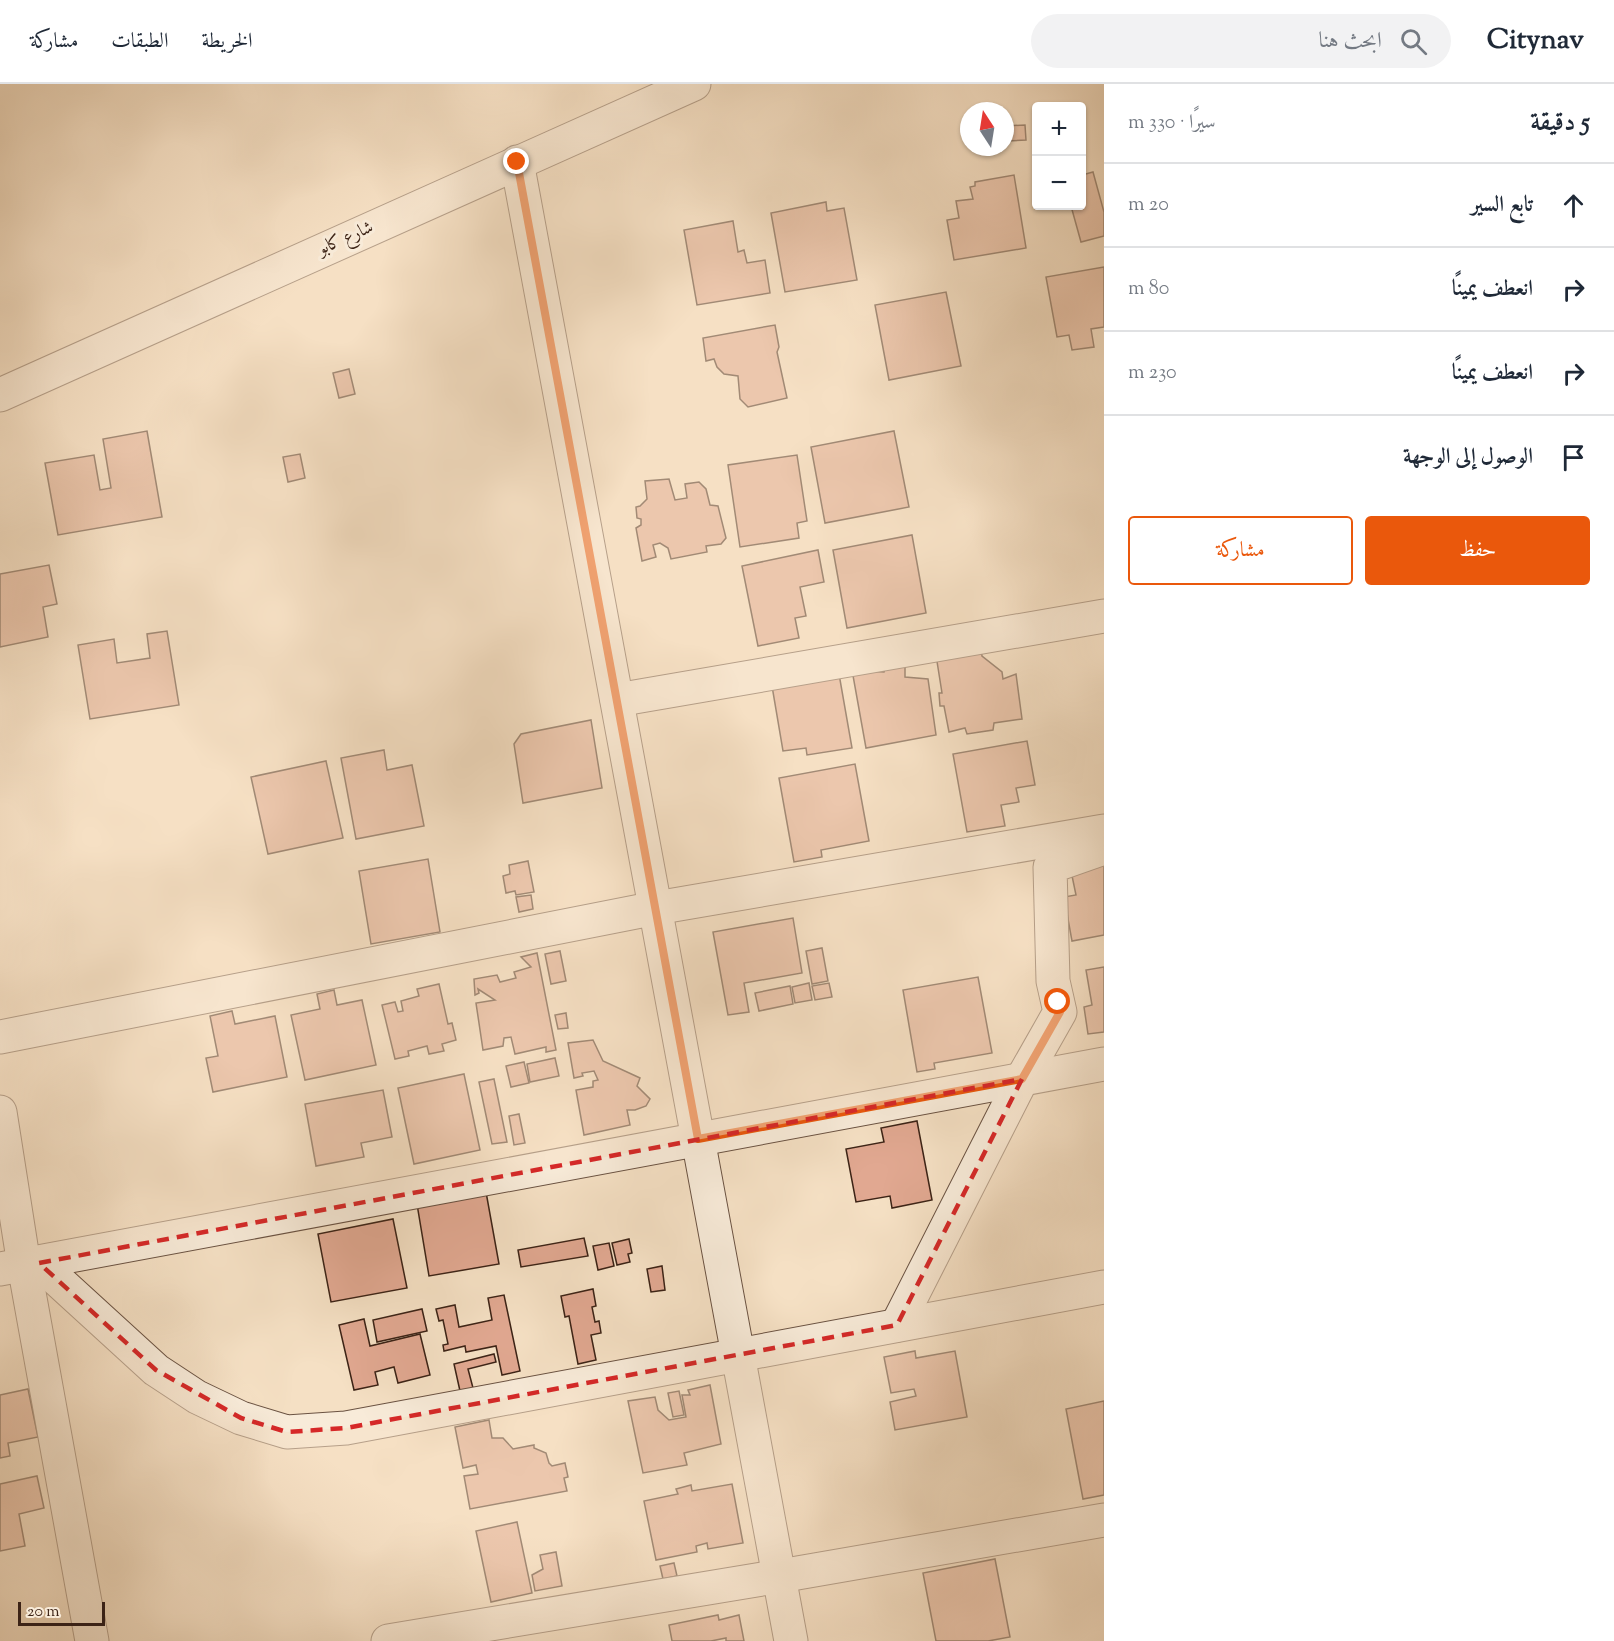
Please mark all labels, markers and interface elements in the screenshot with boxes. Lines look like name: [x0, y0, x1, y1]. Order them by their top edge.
search box: [1031, 14, 1451, 68]
text: Citynav: [1487, 21, 1584, 61]
icon: search: [1397, 25, 1430, 58]
text: ابحث هنا: [1318, 26, 1382, 58]
text: مشاركة: [30, 27, 78, 57]
text: الطبقات: [111, 27, 168, 57]
text: الخريطة: [201, 27, 253, 57]
north arrow: [960, 102, 1014, 156]
map controls: [1032, 102, 1086, 210]
button: +: [1032, 102, 1086, 156]
text: 5 دقيقة: [1530, 105, 1590, 142]
text: سيرًا · 330 m: [1128, 109, 1216, 138]
route end: [503, 148, 529, 174]
button: −: [1032, 156, 1086, 210]
icon: ahead: [1557, 189, 1590, 222]
text: تابع السير: [1471, 190, 1533, 222]
text: 20 m: [1128, 191, 1169, 220]
street label: شارع كابو: [312, 215, 378, 264]
icon: right: [1557, 273, 1590, 306]
text: انعطف يمينًا: [1452, 274, 1533, 306]
text: 80 m: [1128, 275, 1169, 304]
icon: right: [1557, 357, 1590, 390]
text: انعطف يمينًا: [1452, 358, 1533, 390]
text: 230 m: [1128, 359, 1177, 388]
icon: arrive: [1557, 441, 1590, 474]
text: الوصول إلى الوجهة: [1403, 442, 1533, 474]
button: مشاركة: [1128, 516, 1353, 585]
button: حفظ: [1365, 516, 1590, 585]
route start: [1044, 988, 1070, 1014]
scale bar: [18, 1599, 105, 1626]
text: 20 m: [27, 1601, 60, 1624]

